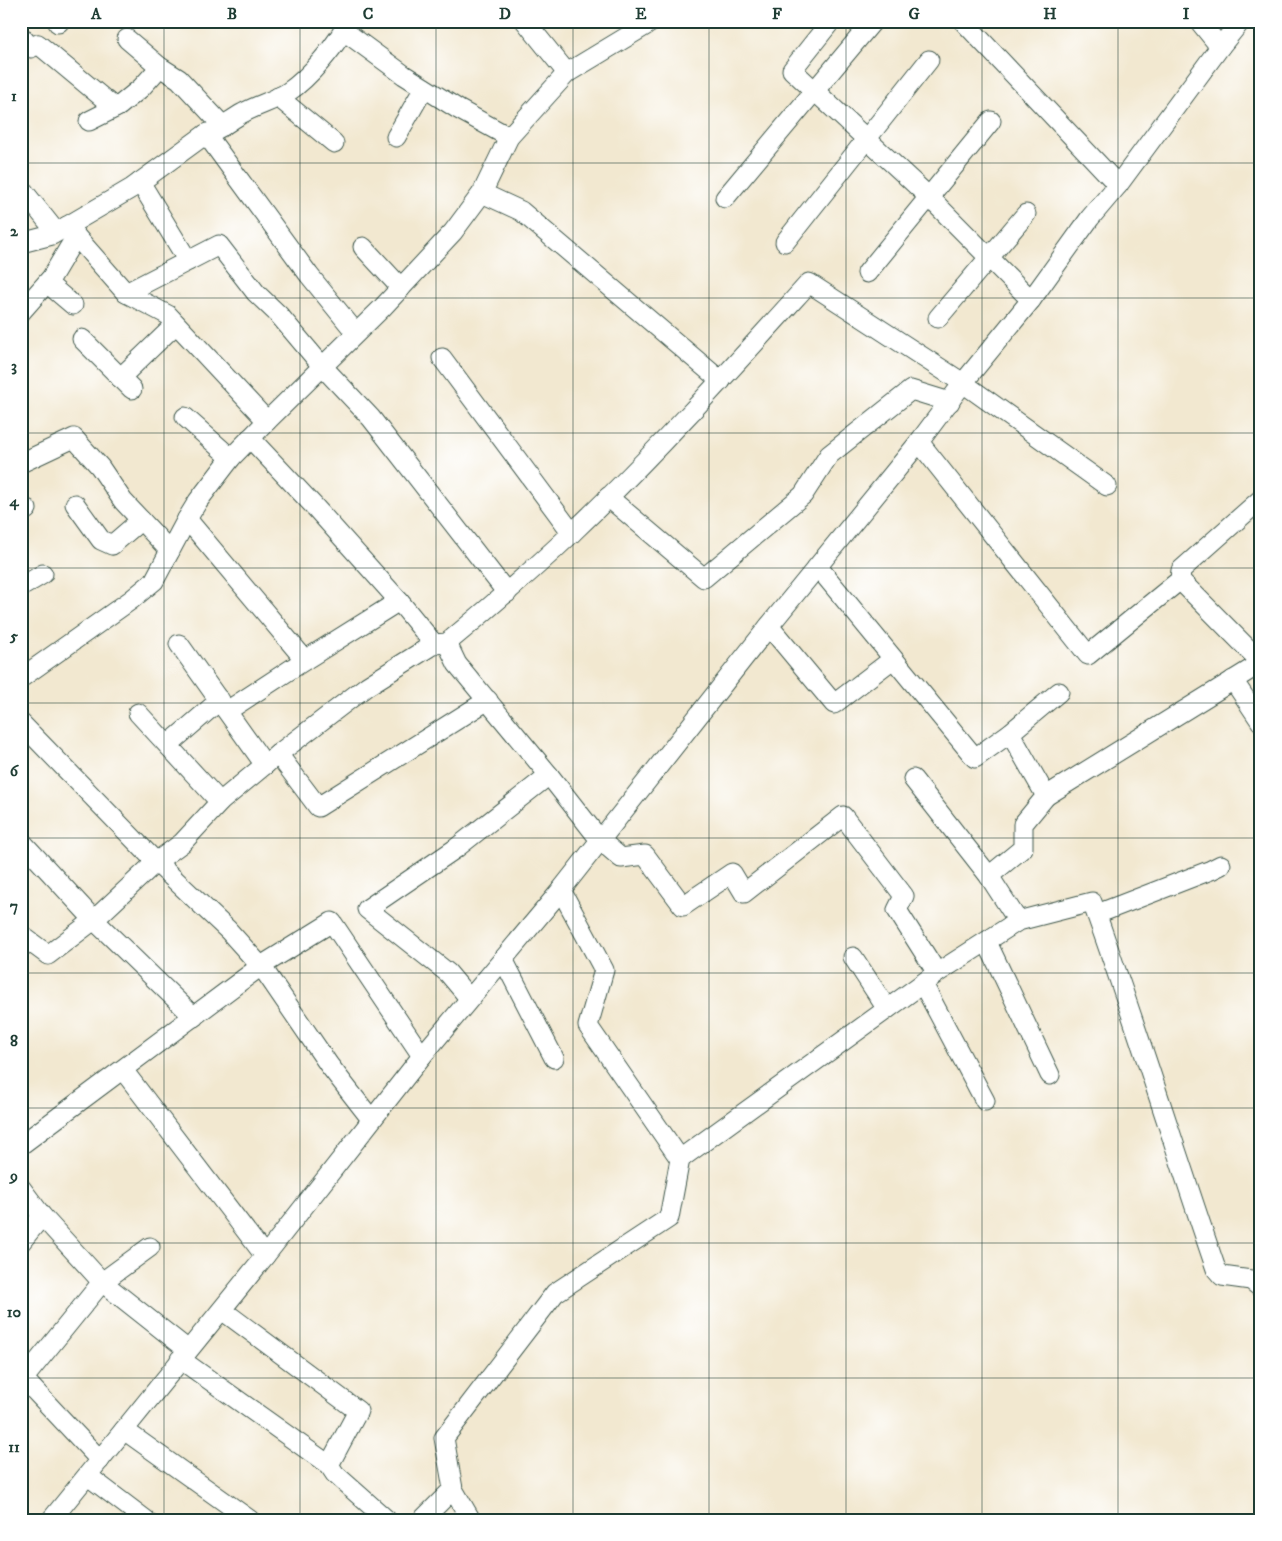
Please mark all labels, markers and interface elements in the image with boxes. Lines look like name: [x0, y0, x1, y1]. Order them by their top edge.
text: A: [90, 4, 102, 24]
text: B: [227, 4, 237, 24]
text: C: [363, 4, 373, 24]
text: D: [499, 4, 511, 24]
text: E: [635, 4, 647, 24]
text: F: [772, 4, 782, 24]
text: G: [908, 4, 920, 24]
text: H: [1043, 4, 1057, 24]
text: I: [1183, 4, 1190, 24]
text: 1: [11, 86, 17, 106]
text: 2: [10, 221, 19, 241]
text: 3: [11, 356, 17, 376]
text: 4: [8, 491, 19, 511]
text: 5: [9, 626, 18, 646]
text: 6: [10, 761, 20, 781]
text: 7: [10, 896, 18, 916]
text: 8: [10, 1031, 18, 1051]
text: 9: [9, 1166, 18, 1186]
text: 10: [7, 1302, 22, 1322]
text: 11: [8, 1437, 20, 1457]

